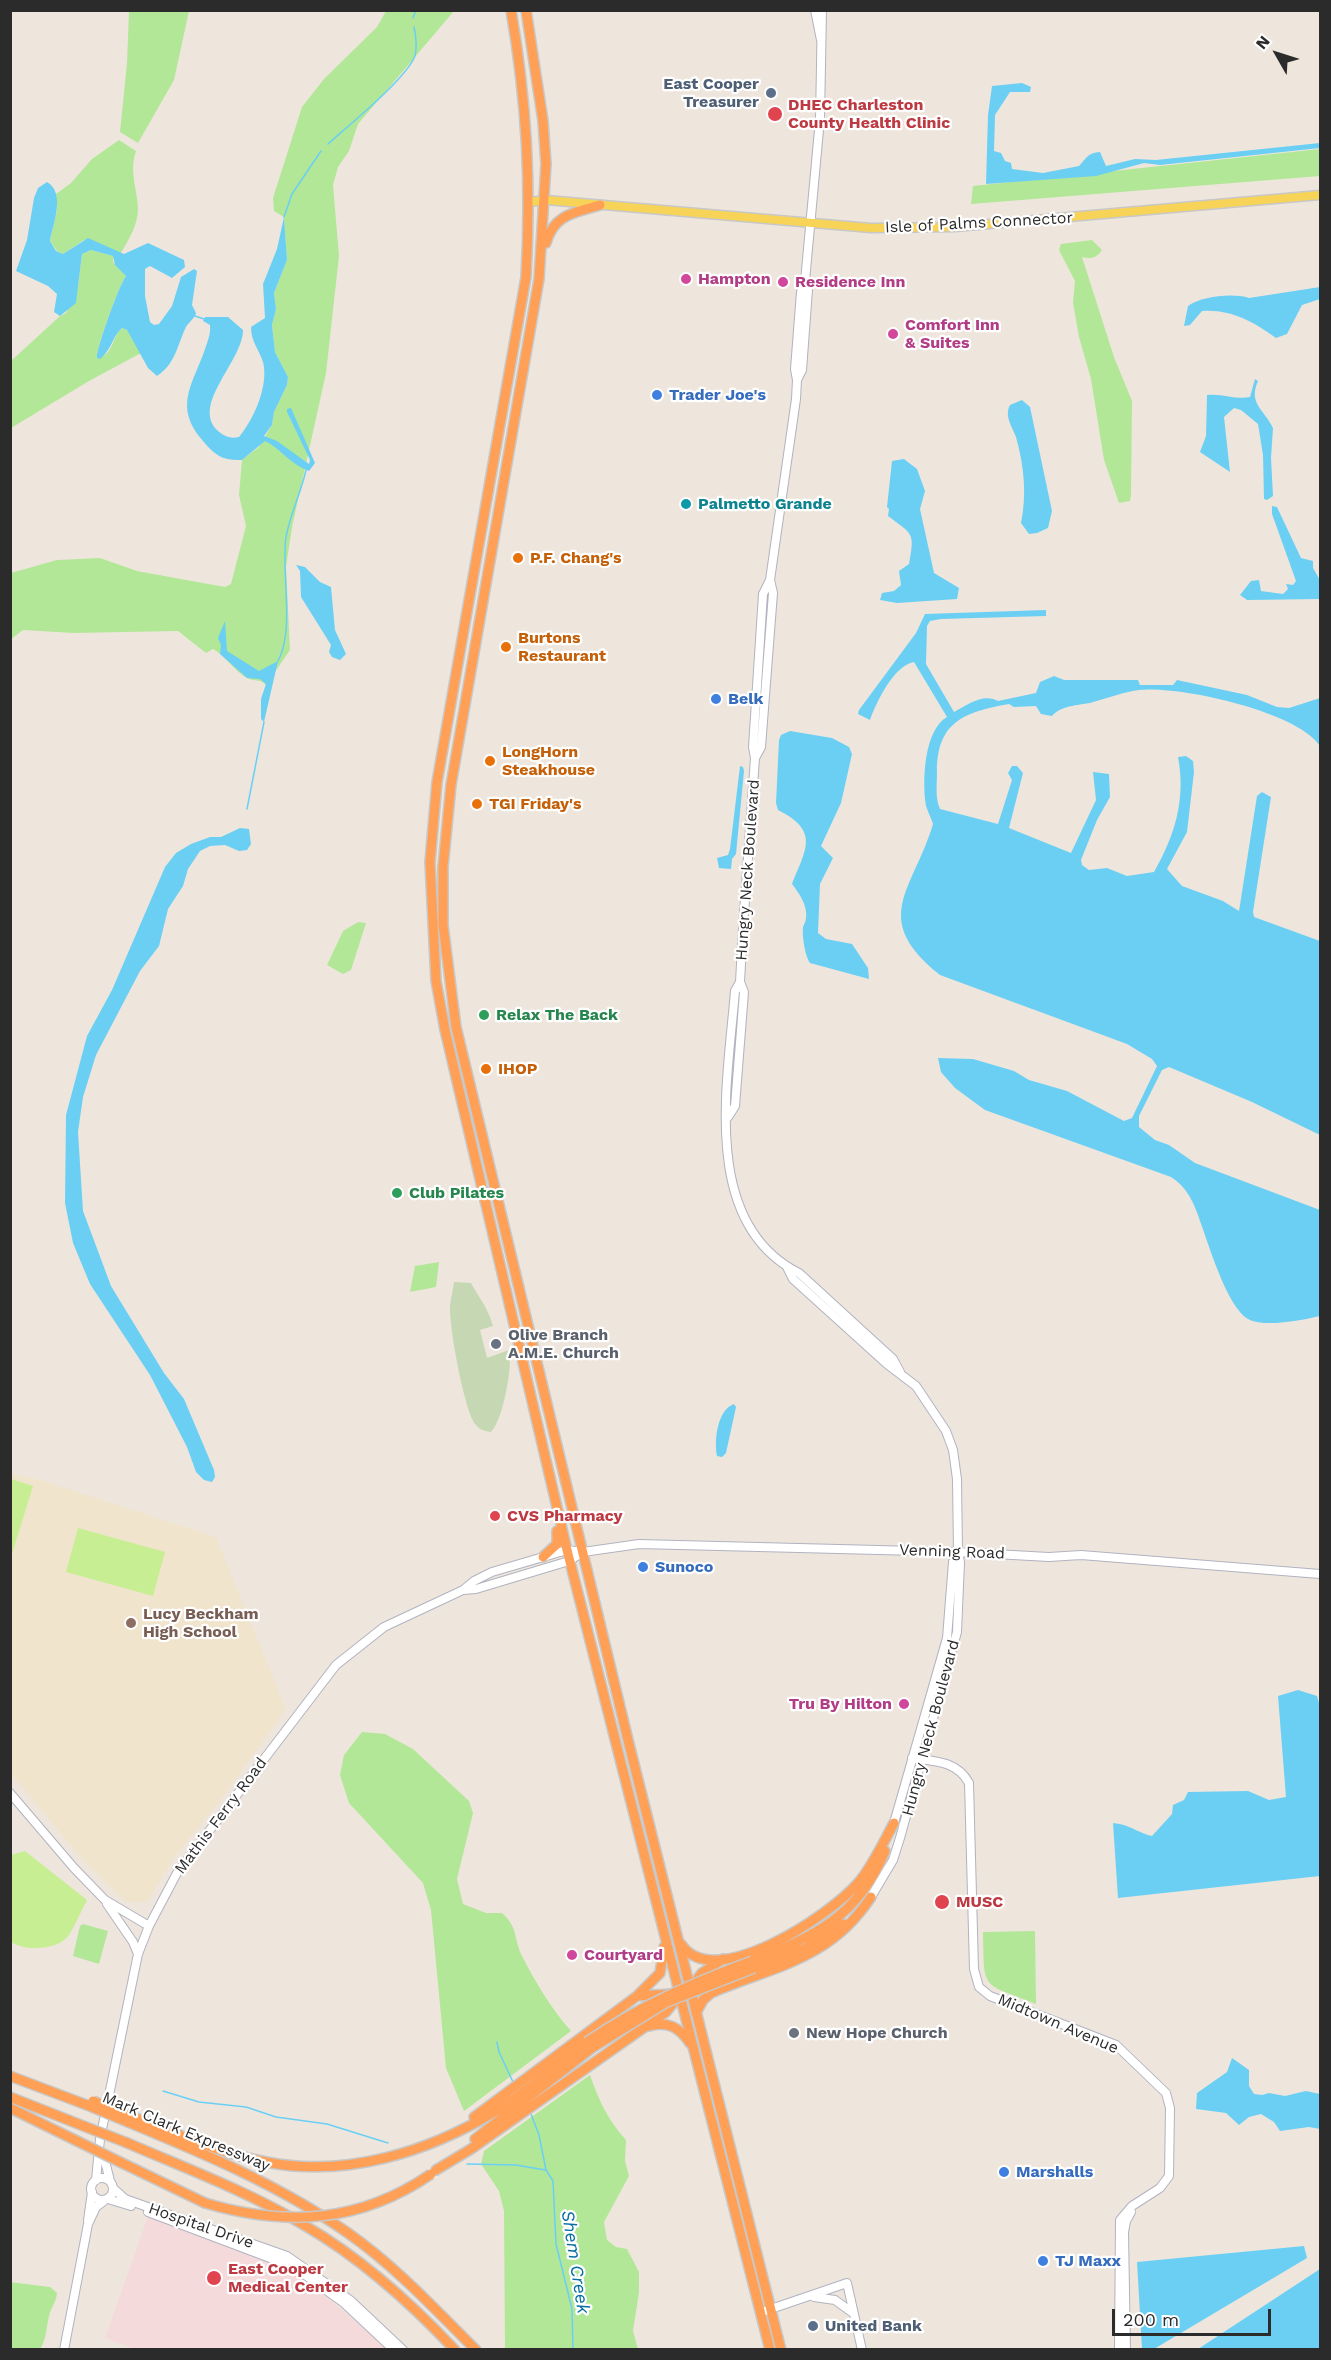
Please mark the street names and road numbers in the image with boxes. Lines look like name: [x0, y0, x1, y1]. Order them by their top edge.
street label: Isle of Palms Connector: [885, 208, 1073, 238]
street label: Hungry Neck Boulevard: [732, 779, 764, 961]
street label: Venning Road: [899, 1541, 1005, 1563]
street label: Hungry Neck Boulevard: [898, 1638, 964, 1818]
street label: Mathis Ferry Road: [171, 1754, 271, 1878]
street label: Midtown Avenue: [995, 1990, 1121, 2058]
street label: Mark Clark Expressway: [99, 2088, 273, 2176]
street label: Hospital Drive: [146, 2199, 256, 2253]

